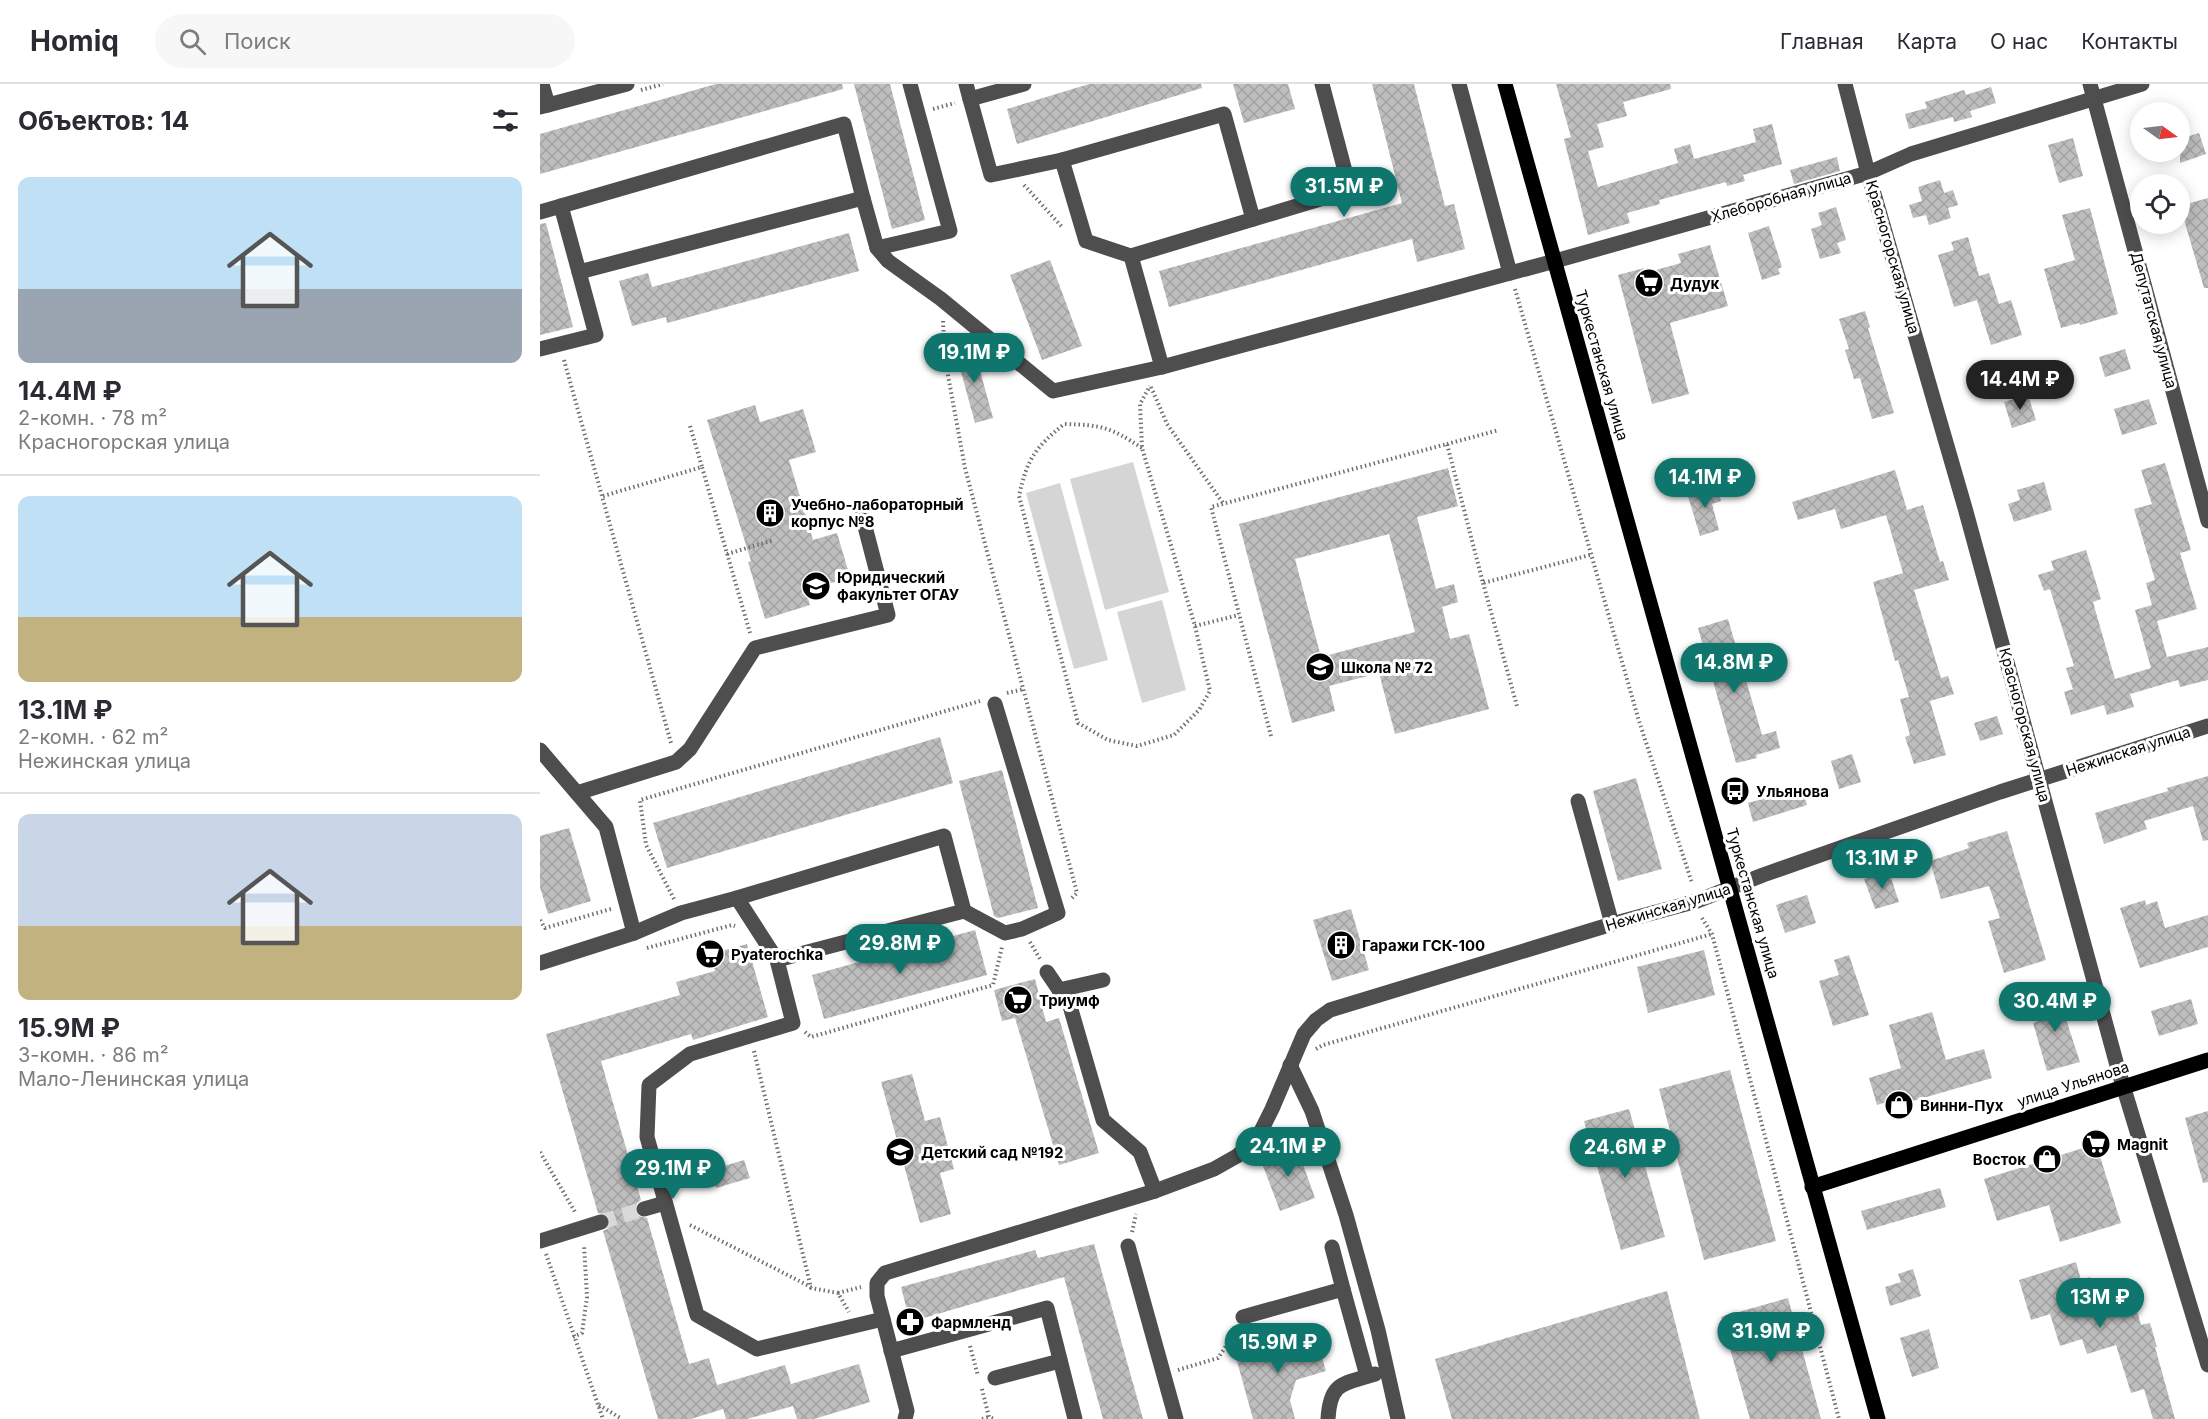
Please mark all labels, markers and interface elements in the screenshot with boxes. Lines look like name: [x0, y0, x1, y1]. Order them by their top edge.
search box: [155, 14, 575, 68]
text: Homiq: [30, 24, 119, 58]
icon: search: [176, 25, 209, 58]
text: Поиск: [224, 28, 291, 54]
text: Главная: [1780, 29, 1864, 54]
text: Карта: [1897, 29, 1957, 54]
text: О нас: [1990, 29, 2048, 54]
text: Контакты: [2081, 29, 2178, 54]
north arrow: [2130, 102, 2190, 162]
map controls: [2130, 102, 2190, 234]
icon: filters: [489, 104, 522, 137]
text: Объектов: 14: [18, 105, 189, 136]
pin: 31.5M ₽: [1289, 167, 1399, 218]
street label: Хлеборобная улица: [1709, 168, 1853, 226]
text: 31.5M ₽: [1304, 174, 1384, 198]
button: locate: [2130, 174, 2190, 234]
street label: Красногорская улица: [1862, 178, 1924, 336]
icon: home: [216, 216, 324, 324]
street label: Депутатская улица: [2127, 250, 2181, 390]
supermarket icon: Дудук: [1633, 267, 1665, 299]
place label: Дудук: [1670, 274, 1719, 293]
street label: Туркестанская улица: [1571, 287, 1633, 443]
pin: 19.1M ₽: [919, 333, 1029, 384]
text: 19.1M ₽: [938, 340, 1010, 364]
pin: 14.4M ₽: [1965, 360, 2075, 411]
text: 14.4M ₽: [1980, 367, 2060, 391]
text: 14.4M ₽: [18, 375, 122, 406]
text: 2-комн. · 78 m²: [18, 406, 167, 430]
text: Красногорская улица: [18, 430, 230, 454]
pin: 14.1M ₽: [1650, 458, 1760, 509]
text: 14.1M ₽: [1668, 465, 1742, 489]
place label: Учебно-лабораторный корпус №8: [791, 495, 964, 531]
building icon: Учебно-лабораторный корпус №8: [754, 497, 786, 529]
icon: home: [216, 535, 324, 643]
place label: Юридический факультет ОГАУ: [837, 568, 960, 604]
school or university icon: Юридический факультет ОГАУ: [800, 570, 832, 602]
pin: 14.8M ₽: [1679, 643, 1789, 694]
street label: Красногорская улица: [1995, 646, 2055, 804]
text: 14.8M ₽: [1695, 650, 1773, 674]
school or university icon: Школа № 72: [1304, 651, 1336, 683]
place label: Школа № 72: [1341, 658, 1433, 677]
text: 13.1M ₽: [18, 694, 113, 725]
street label: Нежинская улица: [2063, 722, 2193, 780]
text: 2-комн. · 62 m²: [18, 725, 168, 749]
text: Нежинская улица: [18, 749, 191, 773]
bus stop icon: Ульянова: [1719, 775, 1751, 807]
place label: Ульянова: [1756, 782, 1829, 801]
street label: Туркестанская улица: [1722, 825, 1784, 981]
pin: 13.1M ₽: [1827, 839, 1937, 890]
text: 13.1M ₽: [1846, 846, 1918, 870]
icon: home: [216, 853, 324, 961]
street label: Нежинская улица: [1603, 879, 1733, 935]
pin: 29.8M ₽: [845, 924, 955, 975]
building icon: Гаражи ГСК-100: [1325, 929, 1357, 961]
text: 29.8M ₽: [859, 931, 941, 955]
place label: Гаражи ГСК-100: [1362, 936, 1485, 955]
supermarket icon: Pyaterochka: [694, 938, 726, 970]
place label: Pyaterochka: [731, 945, 823, 964]
pin: 30.4M ₽: [2000, 982, 2110, 1033]
supermarket icon: Триумф: [1002, 984, 1034, 1016]
text: 30.4M ₽: [2013, 989, 2097, 1013]
place label: Триумф: [1039, 991, 1100, 1010]
text: 15.9M ₽: [18, 1012, 120, 1043]
text: 3-комн. · 86 m²: [18, 1043, 169, 1067]
street label: улица Ульянова: [2015, 1057, 2131, 1111]
text: Мало-Ленинская улица: [18, 1067, 249, 1091]
shop icon: Винни-Пух: [1883, 1089, 1915, 1121]
place label: Винни-Пух: [1920, 1096, 2004, 1115]
pin: 24.1M ₽: [1233, 1127, 1343, 1178]
pin: 24.6M ₽: [1570, 1128, 1680, 1179]
supermarket icon: Magnit: [2080, 1128, 2112, 1160]
text: 24.1M ₽: [1250, 1134, 1326, 1158]
text: 24.6M ₽: [1584, 1135, 1666, 1159]
place label: Magnit: [2117, 1135, 2169, 1154]
school or university icon: Детский сад №192: [884, 1136, 916, 1168]
place label: Детский сад №192: [921, 1143, 1064, 1162]
shop icon: Восток: [2031, 1143, 2063, 1175]
pin: 29.1M ₽: [618, 1149, 728, 1200]
place label: Восток: [1973, 1150, 2026, 1169]
text: 29.1M ₽: [635, 1156, 711, 1180]
pin: 13M ₽: [2058, 1278, 2142, 1329]
text: 13M ₽: [2070, 1285, 2130, 1309]
pharmacy icon: Фармленд: [894, 1306, 926, 1338]
pin: 31.9M ₽: [1716, 1312, 1826, 1363]
place label: Фармленд: [931, 1313, 1011, 1332]
text: 31.9M ₽: [1731, 1319, 1811, 1343]
pin: 15.9M ₽: [1223, 1323, 1333, 1374]
text: 15.9M ₽: [1239, 1330, 1317, 1354]

